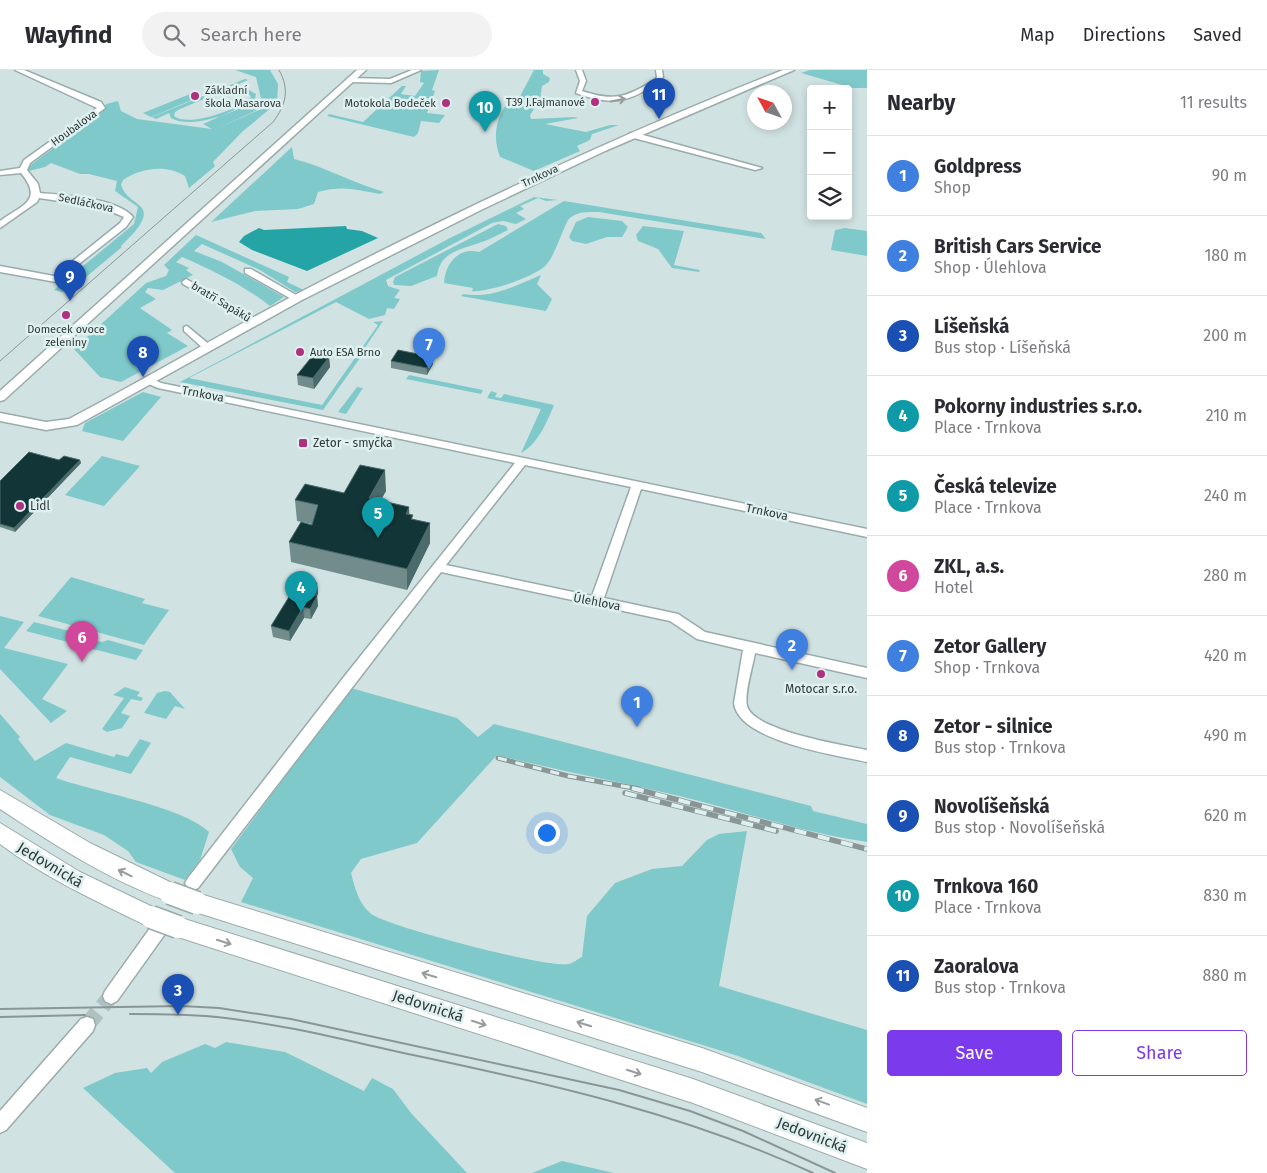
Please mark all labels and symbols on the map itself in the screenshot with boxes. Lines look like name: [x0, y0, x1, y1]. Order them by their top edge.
pin: 11: [643, 78, 675, 119]
place label: Základní škola Masarova: [205, 84, 281, 110]
north arrow: [747, 85, 792, 130]
marker: Základní škola Masarova: [189, 90, 201, 102]
pin: 10: [469, 91, 501, 132]
one-way arrow: [610, 95, 626, 104]
place label: T39 J.Fajmanové: [506, 96, 585, 109]
marker: T39 J.Fajmanové: [589, 96, 601, 108]
place label: Motokola Bodeček: [344, 97, 436, 110]
marker: Motokola Bodeček: [440, 97, 452, 109]
street label: Houbalova: [49, 107, 99, 149]
street label: Trnkova: [519, 162, 561, 190]
street label: Sedláčkova: [57, 191, 115, 215]
pin: 9: [54, 260, 86, 301]
street label: bratří Sapáků: [189, 279, 253, 325]
marker: Domecek ovoce zeleniny: [60, 309, 72, 321]
place label: Domecek ovoce zeleniny: [27, 323, 105, 349]
pin: 7: [413, 328, 445, 369]
pin: 8: [127, 336, 159, 377]
marker: Auto ESA Brno: [294, 346, 306, 358]
place label: Auto ESA Brno: [310, 346, 381, 359]
street label: Trnkova: [181, 383, 225, 405]
place label: Zetor - smyčka: [313, 436, 392, 450]
marker: Zetor - smyčka: [297, 437, 309, 449]
pin: 5: [362, 497, 394, 538]
place label: Lidl: [30, 499, 51, 513]
marker: Lidl: [14, 500, 26, 512]
street label: Trnkova: [745, 501, 789, 523]
pin: 4: [285, 571, 317, 612]
street label: Úlehlova: [572, 590, 622, 613]
pin: 6: [66, 621, 98, 662]
pin: 2: [776, 629, 808, 670]
marker: Motocar s.r.o.: [815, 668, 827, 680]
place label: Motocar s.r.o.: [785, 682, 857, 696]
pin: 1: [621, 686, 653, 727]
your location: [534, 820, 560, 846]
street label: Jedovnická: [14, 838, 86, 892]
one-way arrow: [118, 868, 133, 877]
one-way arrow: [216, 937, 232, 947]
one-way arrow: [421, 970, 437, 980]
pin: 3: [162, 974, 194, 1015]
street label: Jedovnická: [390, 986, 466, 1026]
one-way arrow: [471, 1018, 487, 1028]
one-way arrow: [577, 1018, 593, 1028]
one-way arrow: [626, 1068, 642, 1077]
one-way arrow: [814, 1097, 830, 1106]
street label: Jedovnická: [774, 1113, 850, 1157]

